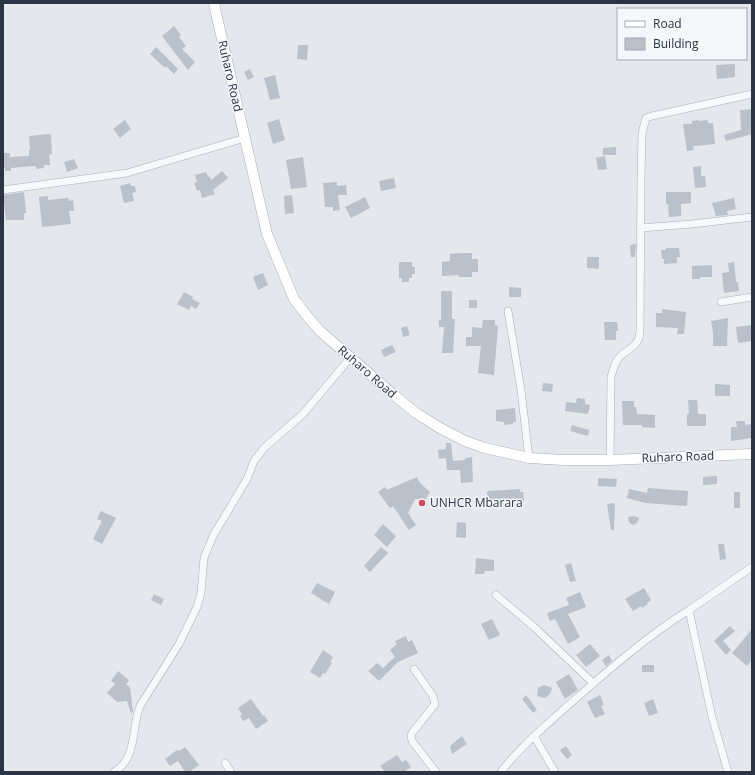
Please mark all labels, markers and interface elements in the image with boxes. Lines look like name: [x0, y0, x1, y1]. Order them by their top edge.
legend: [617, 8, 747, 60]
text: Road: [653, 15, 682, 32]
text: Building: [653, 35, 699, 52]
street label: Ruharo Road: [214, 39, 247, 113]
street label: Ruharo Road: [334, 341, 400, 402]
street label: Ruharo Road: [641, 447, 715, 466]
place label: UNHCR Mbarara: [430, 494, 523, 511]
marker: UNHCR Mbarara: [417, 498, 427, 508]

